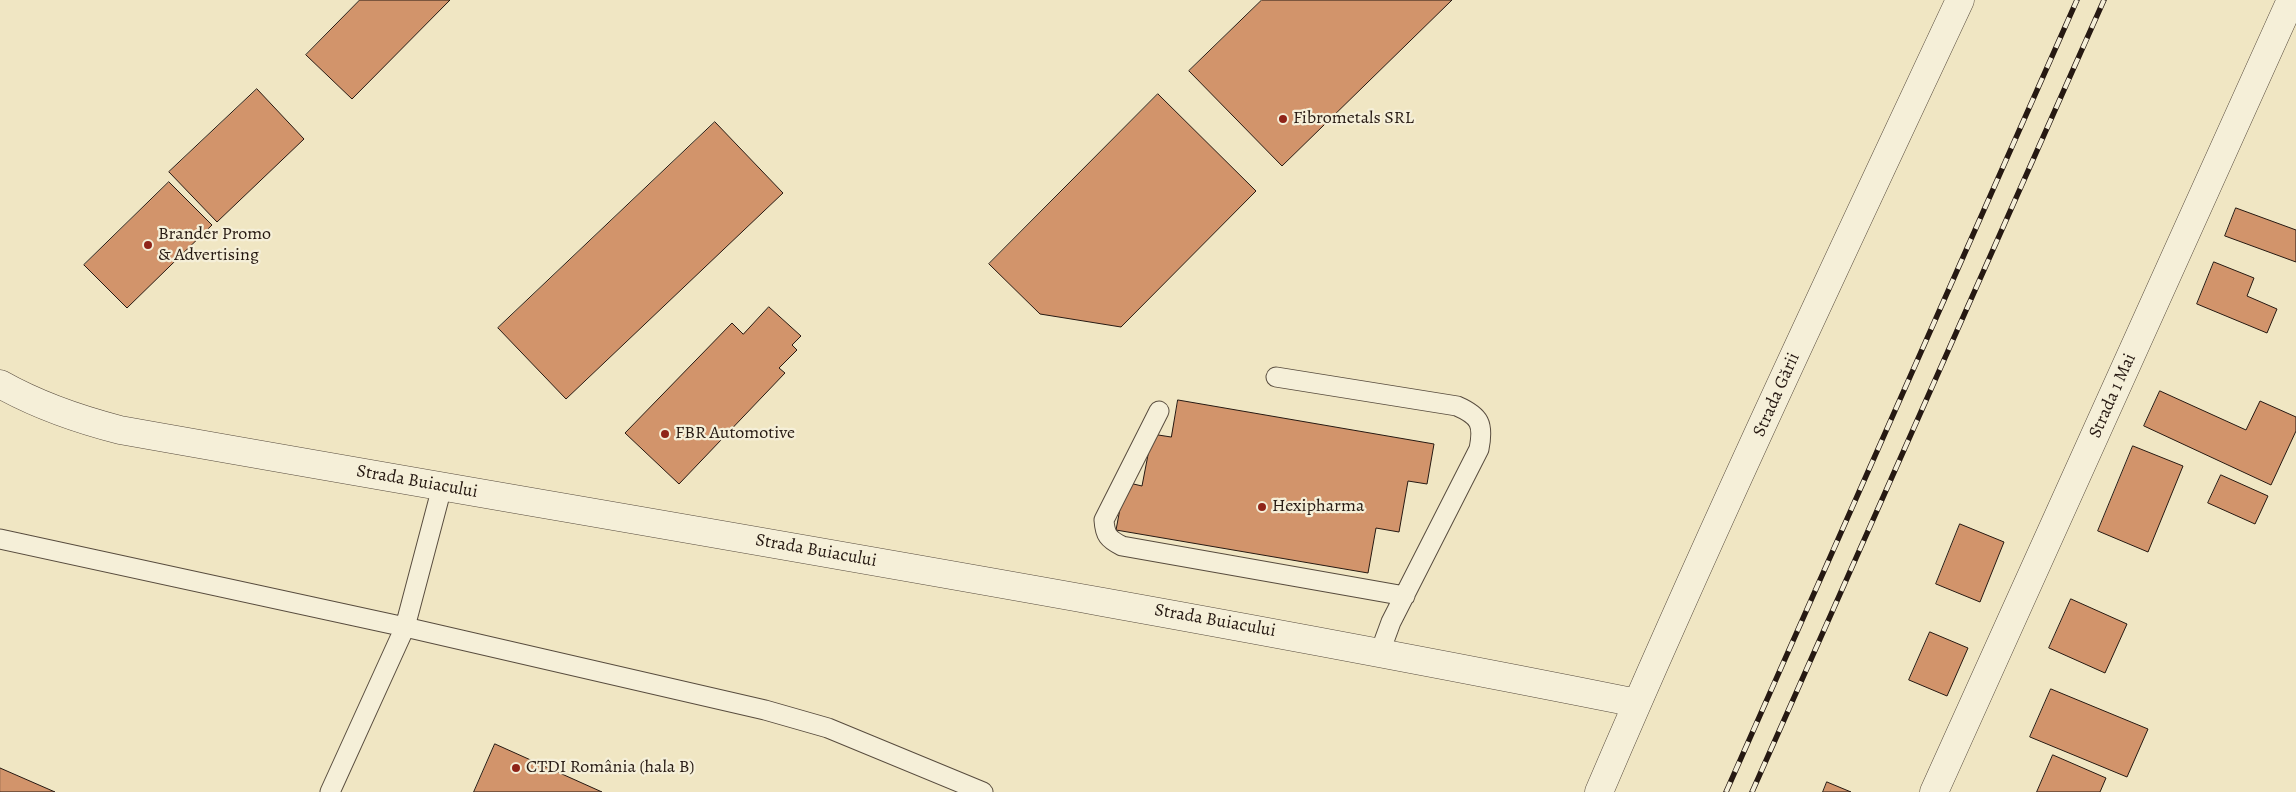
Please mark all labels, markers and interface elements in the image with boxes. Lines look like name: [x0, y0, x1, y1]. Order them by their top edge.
place label: Fibrometals SRL: [1293, 108, 1414, 130]
marker: Fibrometals SRL: [1277, 113, 1289, 125]
place label: Brander Promo & Advertising: [158, 224, 271, 266]
marker: Brander Promo & Advertising: [142, 239, 154, 251]
street label: Strada Gării: [1749, 350, 1805, 440]
street label: Strada 1 Mai: [2085, 350, 2141, 442]
place label: FBR Automotive: [675, 423, 795, 445]
marker: FBR Automotive: [659, 428, 671, 440]
street label: Strada Buiacului: [355, 461, 479, 503]
place label: Hexipharma: [1272, 496, 1364, 518]
marker: Hexipharma: [1256, 501, 1268, 513]
street label: Strada Buiacului: [754, 530, 878, 572]
street label: Strada Buiacului: [1153, 600, 1277, 642]
place label: CTDI România (hala B): [526, 757, 694, 779]
marker: CTDI România (hala B): [510, 762, 522, 774]

